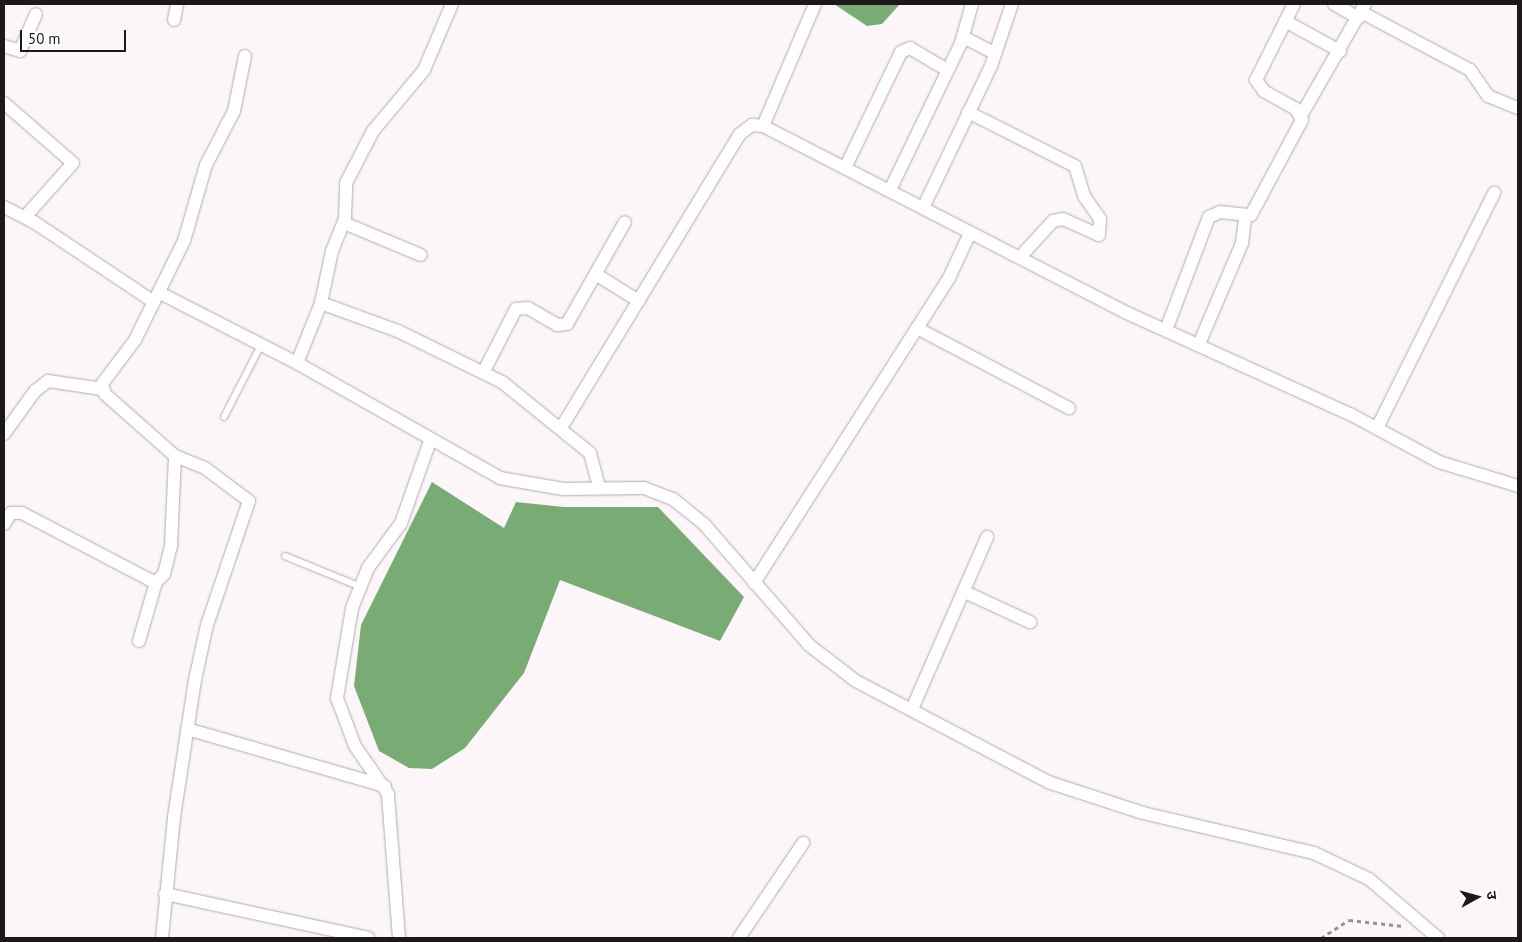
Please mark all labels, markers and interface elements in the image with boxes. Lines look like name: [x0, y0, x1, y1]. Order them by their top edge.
scale bar: [22, 20, 129, 52]
text: 50 m: [28, 29, 61, 48]
north arrow: [1452, 872, 1502, 922]
text: उ: [1482, 890, 1501, 900]

